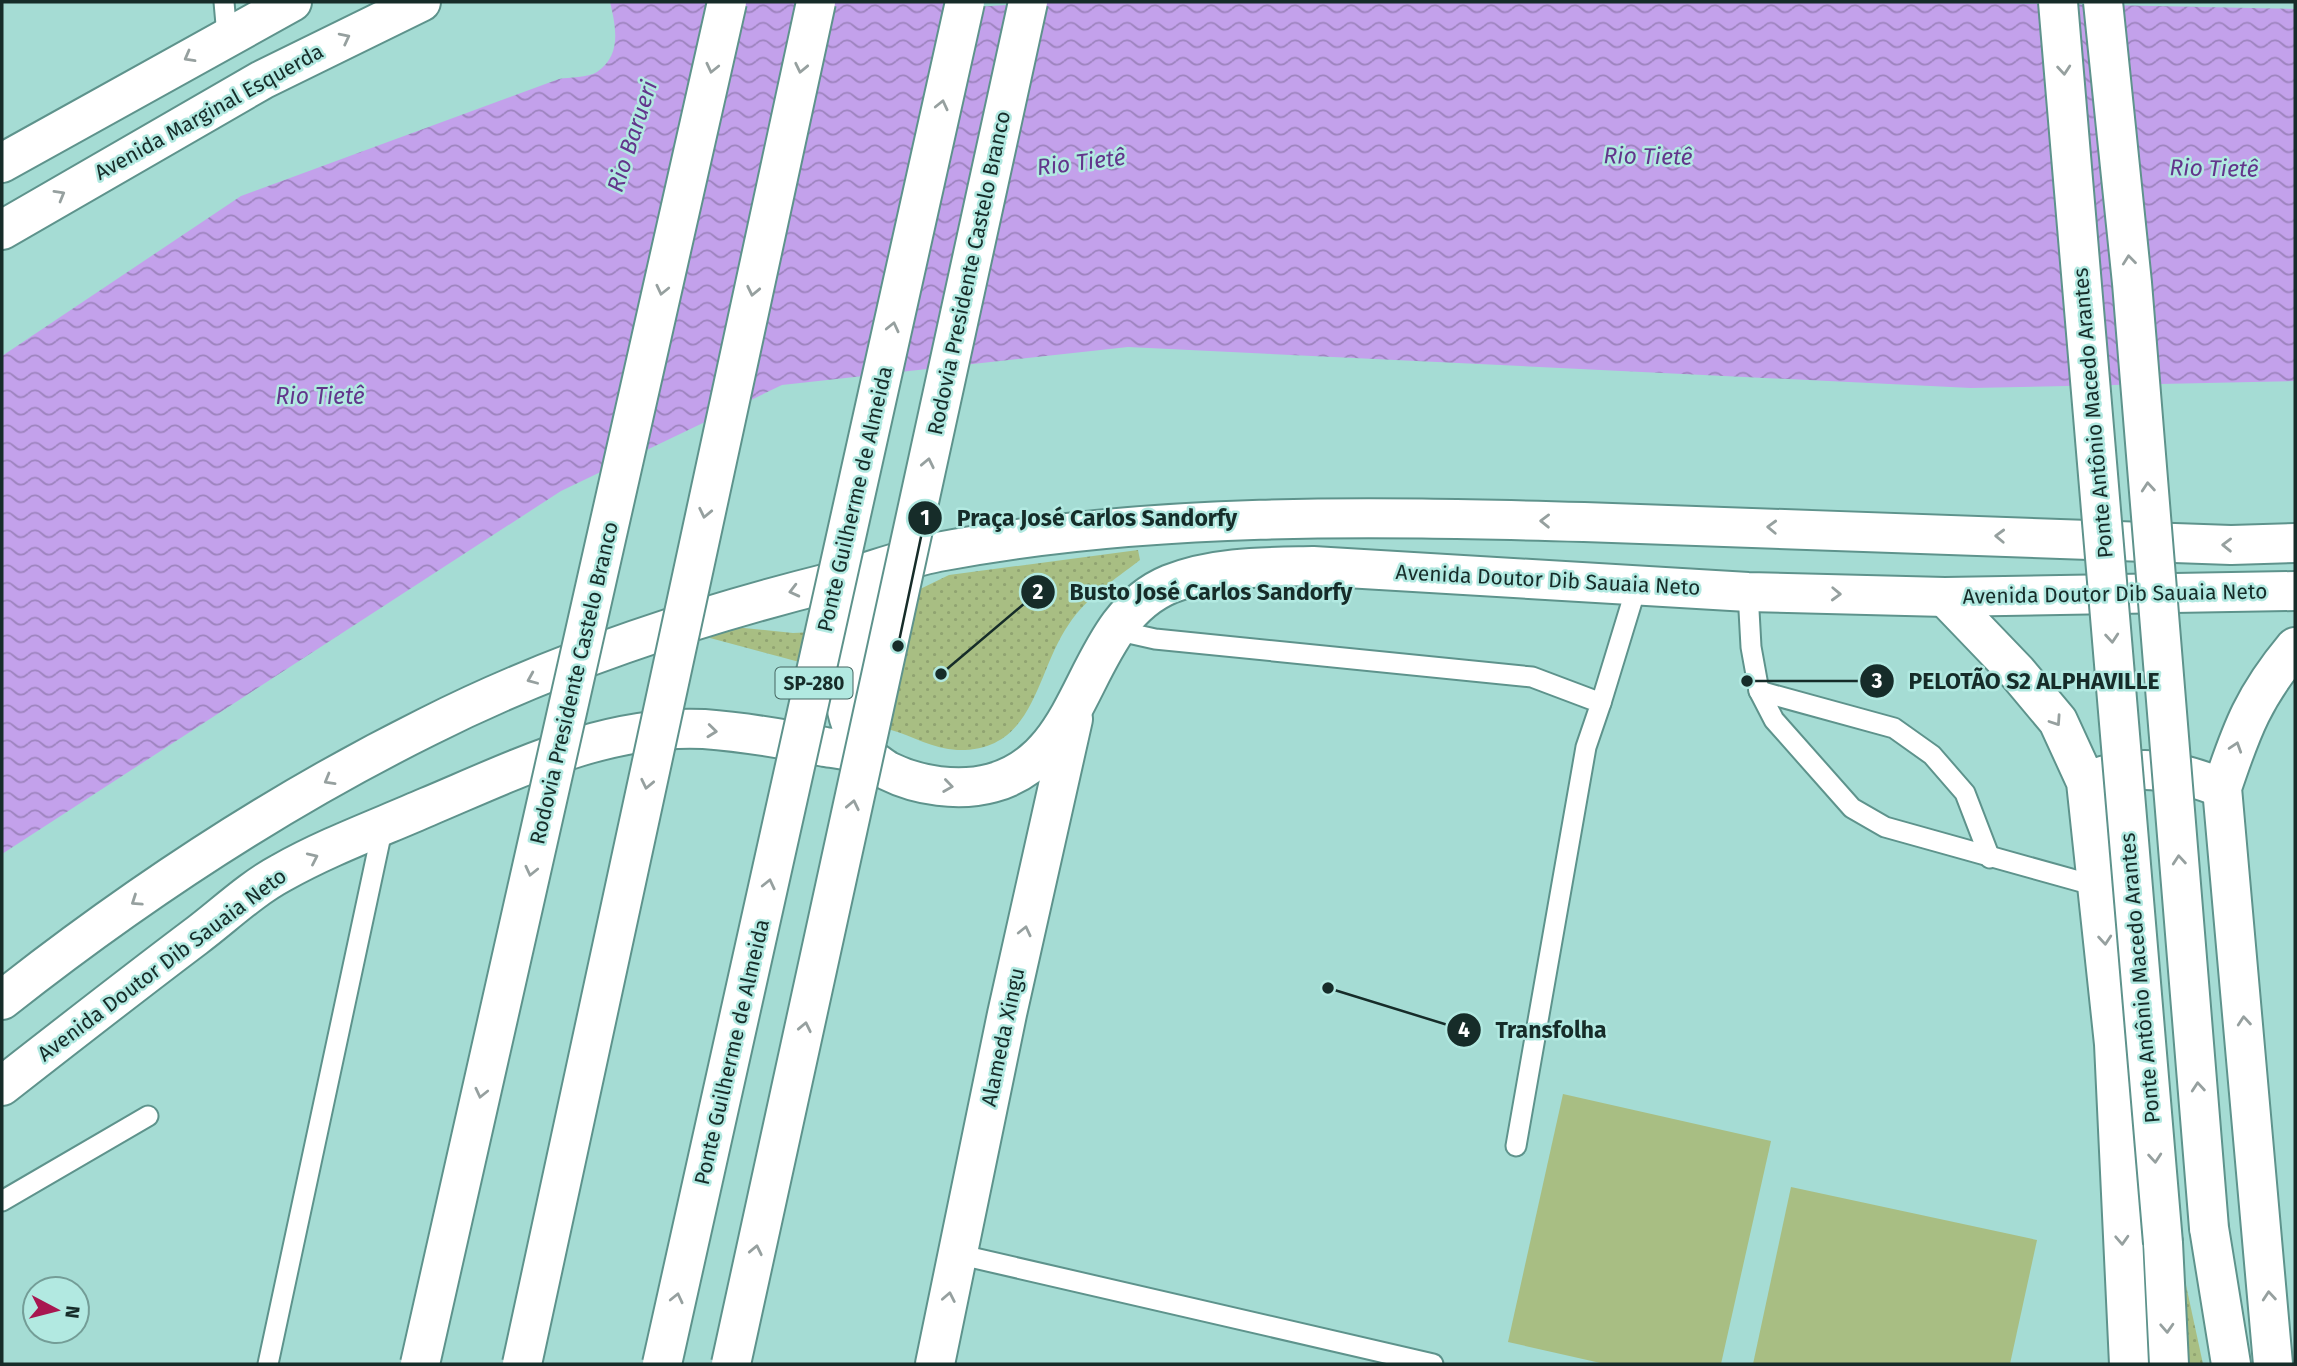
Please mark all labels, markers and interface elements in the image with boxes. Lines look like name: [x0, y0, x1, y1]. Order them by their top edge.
one-way arrow: [338, 32, 351, 46]
street label: Avenida Marginal Esquerda: [90, 38, 328, 186]
one-way arrow: [183, 49, 196, 62]
one-way arrow: [706, 62, 720, 74]
one-way arrow: [795, 62, 810, 74]
one-way arrow: [2056, 65, 2071, 76]
water label: Rio Barueri: [601, 76, 663, 195]
one-way arrow: [934, 99, 949, 111]
street label: Rodovia Presidente Castelo Branco: [922, 109, 1016, 437]
water label: Rio Tietê: [1603, 141, 1693, 171]
water label: Rio Tietê: [1035, 143, 1127, 181]
water label: Rio Tietê: [2169, 153, 2259, 183]
one-way arrow: [53, 190, 66, 203]
one-way arrow: [2122, 254, 2137, 265]
street label: Ponte Antônio Macedo Arantes: [2067, 267, 2119, 559]
one-way arrow: [656, 284, 670, 296]
one-way arrow: [747, 285, 762, 297]
one-way arrow: [885, 321, 899, 333]
street label: Ponte Guilherme de Almeida: [812, 364, 898, 634]
water label: Rio Tietê: [275, 382, 365, 410]
one-way arrow: [919, 457, 934, 469]
one-way arrow: [2141, 481, 2156, 492]
callout: Praça José Carlos Sandorfy: [908, 496, 1251, 540]
text: Praça José Carlos Sandorfy: [957, 504, 1238, 533]
text: 1: [920, 505, 930, 531]
one-way arrow: [699, 507, 714, 519]
one-way arrow: [1539, 513, 1550, 528]
street label: Rodovia Presidente Castelo Branco: [524, 519, 624, 847]
one-way arrow: [1767, 520, 1778, 535]
one-way arrow: [1994, 529, 2005, 544]
one-way arrow: [2221, 537, 2232, 553]
street label: Avenida Doutor Dib Sauaia Neto: [1395, 559, 1701, 601]
callout: Busto José Carlos Sandorfy: [1021, 570, 1367, 614]
text: Busto José Carlos Sandorfy: [1070, 578, 1354, 606]
street label: Avenida Doutor Dib Sauaia Neto: [1962, 578, 2268, 610]
text: 2: [1033, 579, 1044, 605]
one-way arrow: [788, 583, 800, 597]
one-way arrow: [1832, 586, 1842, 602]
one-way arrow: [2104, 633, 2119, 644]
callout: PELOTÃO S2 ALPHAVILLE: [1859, 659, 2173, 703]
text: PELOTÃO S2 ALPHAVILLE: [1908, 667, 2160, 695]
road number: SP-280: [776, 668, 852, 698]
text: 3: [1871, 668, 1883, 694]
one-way arrow: [527, 671, 540, 685]
one-way arrow: [2047, 713, 2060, 726]
one-way arrow: [706, 723, 718, 738]
one-way arrow: [2227, 742, 2242, 754]
one-way arrow: [323, 772, 336, 785]
one-way arrow: [641, 778, 655, 790]
one-way arrow: [943, 779, 954, 794]
one-way arrow: [845, 799, 860, 811]
street label: Ponte Antônio Macedo Arantes: [2114, 832, 2166, 1124]
one-way arrow: [306, 852, 318, 866]
one-way arrow: [2172, 854, 2187, 865]
street label: Avenida Doutor Dib Sauaia Neto: [32, 863, 292, 1067]
one-way arrow: [525, 865, 540, 877]
one-way arrow: [761, 878, 775, 890]
one-way arrow: [131, 893, 144, 905]
street label: Ponte Guilherme de Almeida: [689, 917, 775, 1187]
one-way arrow: [1017, 925, 1032, 937]
one-way arrow: [2097, 934, 2112, 945]
street label: Alameda Xingu: [976, 965, 1030, 1109]
callout: Transfolha: [1446, 1008, 1621, 1052]
one-way arrow: [2237, 1015, 2252, 1026]
text: Transfolha: [1495, 1016, 1607, 1044]
text: 4: [1458, 1017, 1470, 1043]
one-way arrow: [796, 1021, 811, 1033]
one-way arrow: [2191, 1081, 2206, 1092]
one-way arrow: [475, 1087, 490, 1099]
one-way arrow: [2147, 1153, 2162, 1164]
one-way arrow: [2114, 1235, 2129, 1246]
one-way arrow: [748, 1244, 763, 1256]
north arrow: [21, 1275, 91, 1345]
one-way arrow: [2262, 1290, 2277, 1301]
one-way arrow: [940, 1291, 955, 1303]
one-way arrow: [669, 1292, 683, 1304]
text: N: [60, 1304, 85, 1320]
one-way arrow: [2159, 1323, 2174, 1334]

